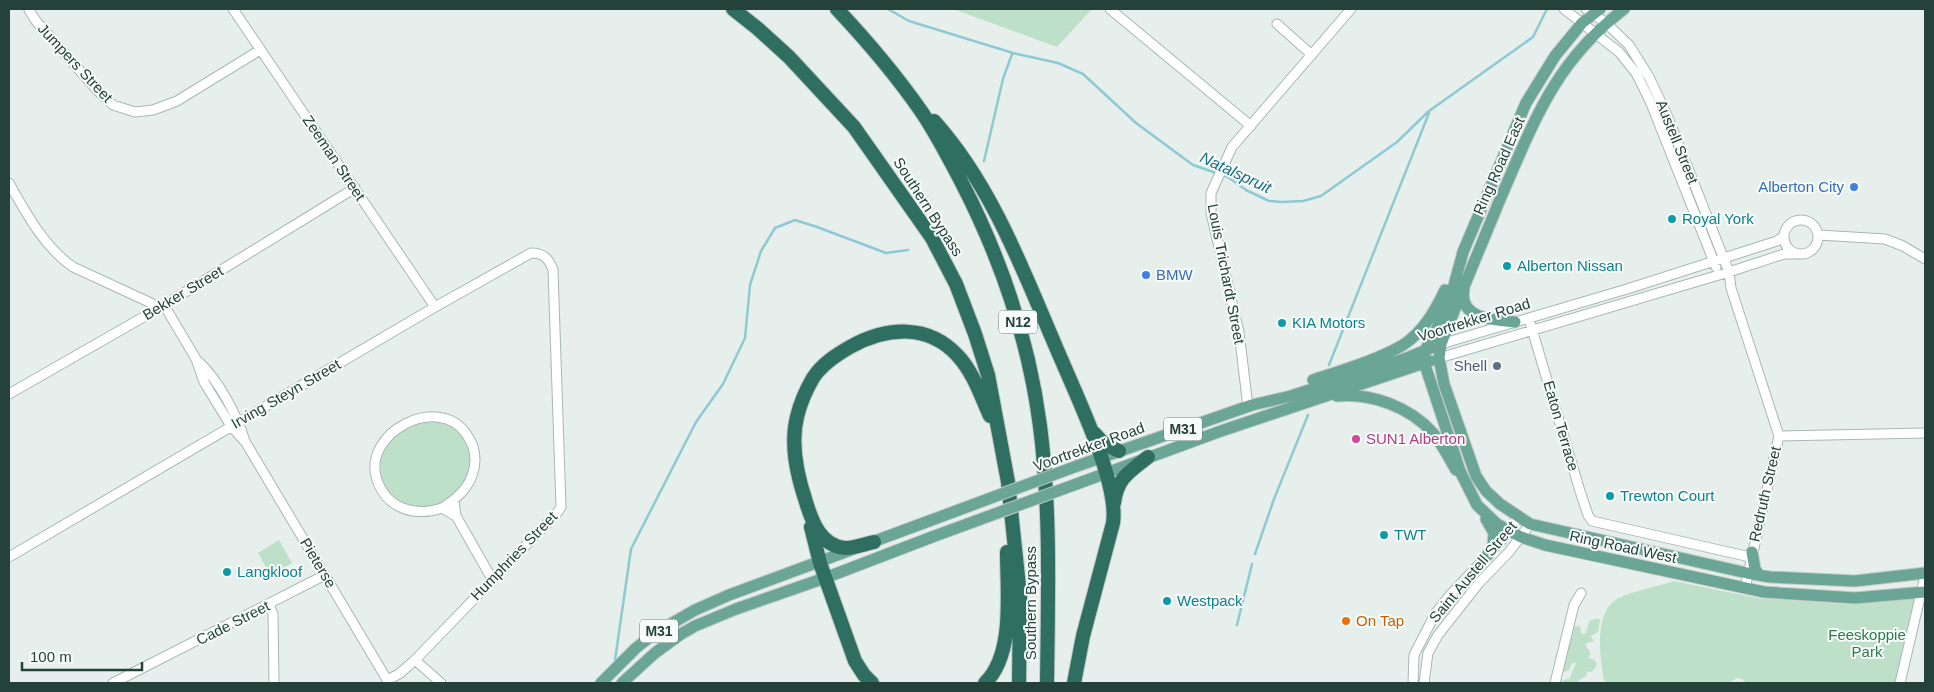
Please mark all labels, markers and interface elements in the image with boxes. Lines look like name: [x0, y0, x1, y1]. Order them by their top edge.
street label: Jumpers Street: [34, 20, 117, 106]
street label: Austell Street: [1653, 97, 1702, 187]
street label: Zeeman Street: [300, 112, 370, 204]
street label: Ring Road East: [1469, 114, 1528, 217]
water label: Natalspruit: [1198, 149, 1275, 197]
street label: Southern Bypass: [890, 154, 967, 259]
place label: Alberton City: [1758, 178, 1844, 195]
marker: Alberton City: [1848, 181, 1860, 193]
street label: Louis Trichardt Street: [1205, 202, 1249, 346]
place label: Royal York: [1682, 210, 1754, 227]
marker: Royal York: [1666, 213, 1678, 225]
place label: Alberton Nissan: [1517, 257, 1623, 274]
marker: Alberton Nissan: [1501, 260, 1513, 272]
street label: Bekker Street: [139, 261, 227, 323]
place label: BMW: [1156, 266, 1194, 283]
marker: BMW: [1140, 269, 1152, 281]
street label: Voortrekker Road: [1416, 294, 1532, 345]
road number: N12: [999, 311, 1037, 334]
place label: KIA Motors: [1292, 314, 1365, 331]
marker: KIA Motors: [1276, 317, 1288, 329]
street label: Irving Steyn Street: [228, 355, 344, 432]
place label: Shell: [1454, 357, 1487, 374]
marker: Shell: [1491, 360, 1503, 372]
street label: Eaton Terrace: [1540, 379, 1582, 473]
road number: M31: [1164, 418, 1202, 440]
street label: Voortrekker Road: [1031, 419, 1147, 474]
place label: SUN1 Alberton: [1366, 430, 1465, 447]
marker: SUN1 Alberton: [1350, 433, 1362, 445]
street label: Redruth Street: [1745, 444, 1784, 543]
place label: Trewton Court: [1620, 487, 1715, 504]
marker: Trewton Court: [1604, 490, 1616, 502]
street label: Humphries Street: [467, 507, 561, 604]
street label: Saint Austell Street: [1425, 517, 1520, 626]
place label: TWT: [1394, 526, 1426, 543]
street label: Ring Road West: [1568, 527, 1679, 566]
marker: TWT: [1378, 529, 1390, 541]
street label: Pieterse: [297, 535, 340, 591]
street label: Southern Bypass: [1022, 546, 1039, 660]
place label: Langkloof: [237, 563, 303, 580]
marker: Langkloof: [221, 566, 233, 578]
place label: Westpack: [1177, 592, 1243, 609]
marker: Westpack: [1161, 595, 1173, 607]
street label: Cade Street: [193, 596, 273, 648]
place label: On Tap: [1356, 612, 1404, 629]
marker: On Tap: [1340, 615, 1352, 627]
road number: M31: [640, 620, 678, 642]
park label: Feeskoppie Park: [1828, 626, 1906, 660]
scale bar: [22, 640, 142, 672]
text: 100 m: [30, 648, 72, 665]

